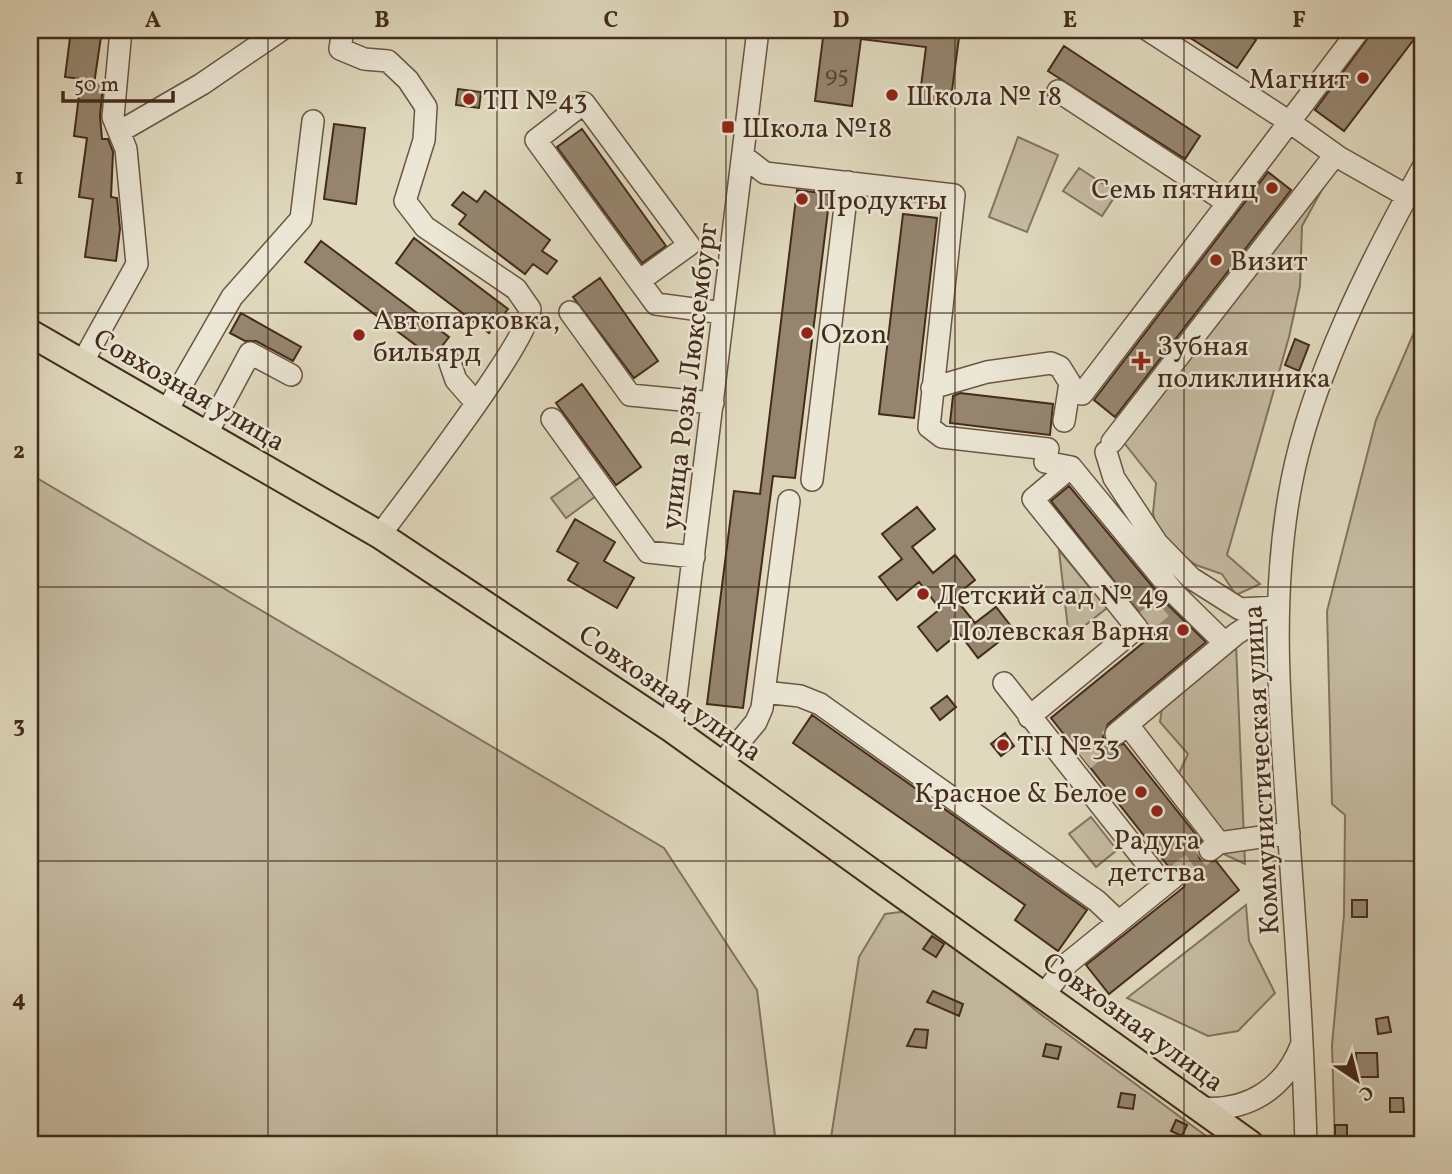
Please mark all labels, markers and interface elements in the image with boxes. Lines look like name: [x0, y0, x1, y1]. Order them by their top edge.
text: A: [145, 5, 161, 37]
text: B: [374, 5, 390, 37]
text: C: [604, 5, 618, 37]
text: D: [833, 5, 850, 37]
text: E: [1063, 5, 1077, 37]
text: F: [1292, 5, 1306, 37]
house number: 95: [825, 59, 849, 93]
scale bar: [63, 60, 173, 104]
place label: Магнит: [1249, 61, 1349, 100]
marker: Магнит: [1355, 70, 1371, 86]
text: 50 m: [74, 71, 119, 100]
place label: Школа № 18: [906, 78, 1062, 117]
place label: ТП №43: [483, 82, 588, 121]
marker: Школа № 18: [884, 87, 900, 103]
marker: ТП №43: [461, 91, 477, 107]
place label: Школа №18: [742, 110, 892, 149]
marker: Школа №18: [720, 119, 736, 135]
text: 1: [14, 162, 24, 194]
place label: Семь пятниц: [1091, 171, 1258, 210]
marker: Семь пятниц: [1264, 180, 1280, 196]
place label: Продукты: [816, 182, 947, 221]
marker: Продукты: [794, 191, 810, 207]
street label: улица Розы Люксембург: [652, 220, 729, 532]
place label: Визит: [1230, 243, 1308, 282]
marker: Визит: [1208, 252, 1224, 268]
place label: Автопарковка, бильярд: [373, 302, 560, 373]
place label: Ozon: [821, 316, 887, 355]
street label: Совхозная улица: [85, 320, 292, 462]
marker: Ozon: [799, 325, 815, 341]
marker: Автопарковка, бильярд: [351, 327, 367, 343]
place label: Зубная поликлиника: [1157, 328, 1331, 399]
marker: Зубная поликлиника: [1131, 351, 1151, 371]
text: 2: [13, 436, 25, 468]
place label: Детский сад № 49: [937, 577, 1168, 616]
marker: Детский сад № 49: [915, 586, 931, 602]
street label: Коммунистическая улица: [1234, 604, 1291, 936]
place label: Полевская Варня: [951, 613, 1169, 652]
street label: Совхозная улица: [570, 616, 769, 772]
marker: Полевская Варня: [1175, 622, 1191, 638]
text: 3: [13, 710, 25, 742]
place label: ТП №33: [1017, 728, 1120, 767]
marker: ТП №33: [995, 737, 1011, 753]
place label: Красное & Белое: [914, 775, 1127, 814]
marker: Красное & Белое: [1133, 784, 1149, 800]
marker: Радуга детства: [1149, 803, 1165, 819]
place label: Радуга детства: [1108, 822, 1206, 893]
street label: Совхозная улица: [1034, 944, 1231, 1102]
text: 4: [12, 984, 26, 1016]
north arrow: [1322, 1044, 1392, 1114]
text: С: [1353, 1078, 1378, 1106]

